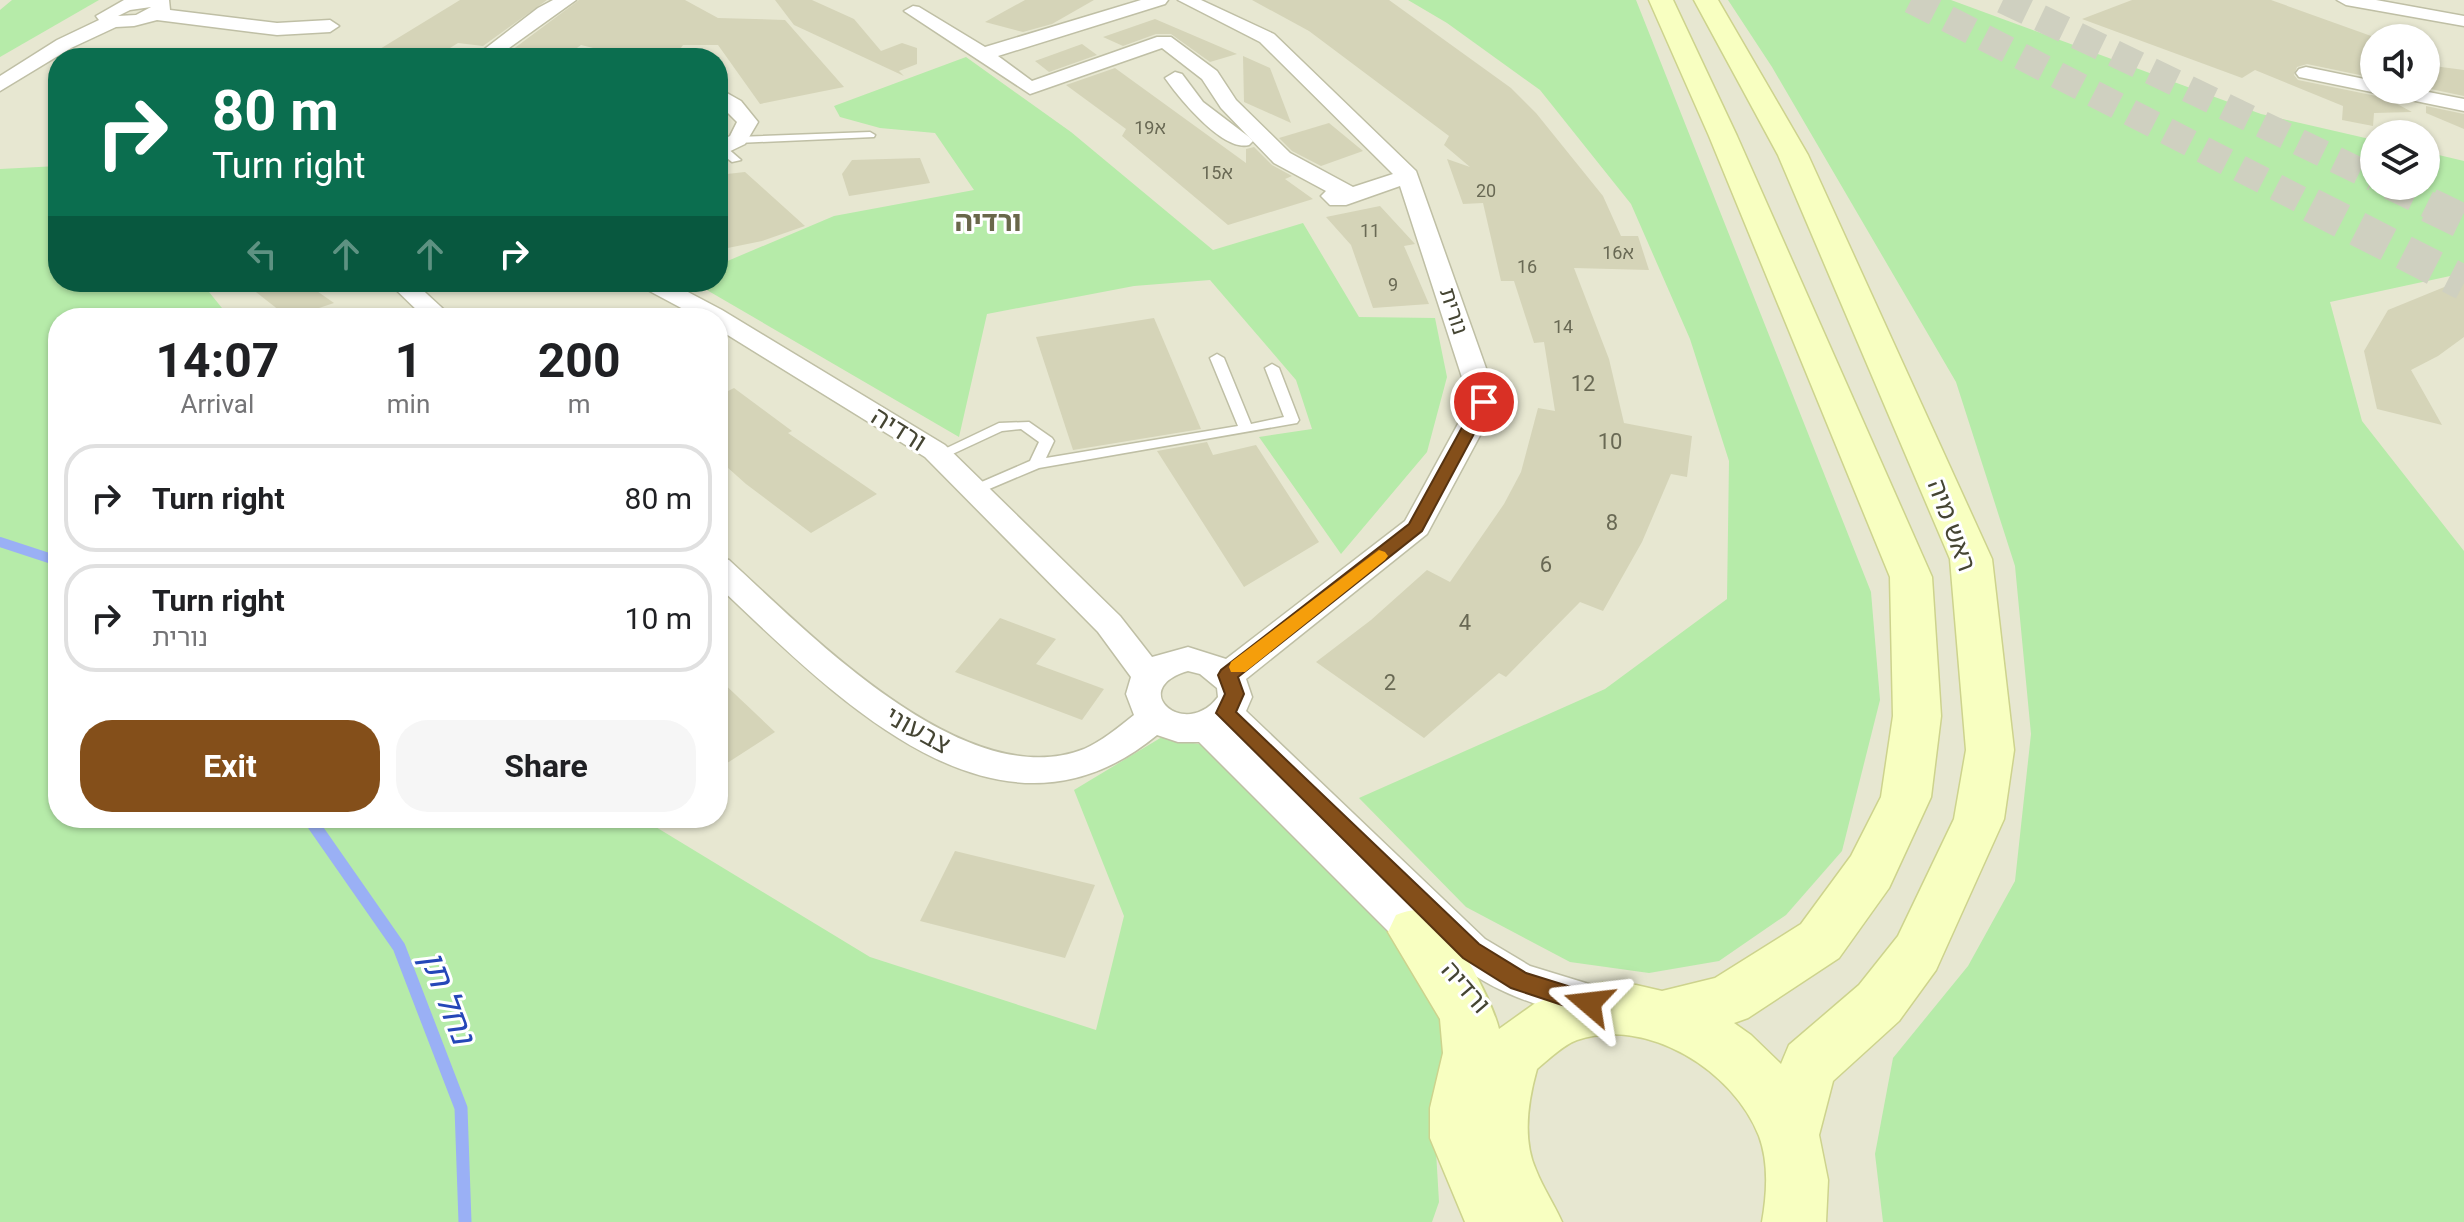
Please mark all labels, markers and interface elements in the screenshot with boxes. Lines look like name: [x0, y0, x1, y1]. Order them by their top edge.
map controls: [2360, 24, 2440, 200]
button: sound: [2360, 24, 2440, 104]
text: 80 m: [212, 78, 339, 144]
icon: right: [80, 80, 184, 184]
house number: 19א: [1134, 117, 1166, 138]
button: layers: [2360, 120, 2440, 200]
text: Turn right: [212, 145, 365, 187]
house number: 15א: [1201, 162, 1233, 183]
house number: 20: [1476, 180, 1496, 201]
district label: ורדיה: [954, 205, 1022, 238]
house number: 11: [1360, 220, 1380, 241]
icon: left: [240, 232, 284, 276]
icon: ahead: [324, 232, 368, 276]
icon: ahead: [408, 232, 452, 276]
icon: right: [492, 232, 536, 276]
house number: 16א: [1602, 242, 1634, 263]
house number: 16: [1517, 256, 1537, 277]
house number: 9: [1388, 274, 1398, 295]
street label: נורית: [1435, 285, 1473, 337]
house number: 14: [1553, 316, 1573, 337]
text: 14:07: [156, 332, 279, 389]
text: 1: [395, 332, 422, 389]
text: 200: [538, 332, 620, 389]
pin: [1450, 368, 1518, 436]
house number: 12: [1571, 371, 1595, 396]
icon: arrive: [1462, 380, 1506, 424]
text: Arrival: [181, 389, 254, 419]
text: min: [387, 389, 430, 419]
text: m: [568, 389, 591, 419]
street label: ורדיה: [866, 401, 932, 457]
house number: 10: [1598, 429, 1622, 454]
street label: ראש מיה: [1922, 475, 1982, 575]
icon: right: [84, 476, 128, 520]
text: Turn right: [152, 481, 285, 516]
text: 80 m: [625, 481, 692, 516]
house number: 8: [1606, 510, 1618, 535]
house number: 6: [1540, 552, 1552, 577]
text: Turn right: [152, 583, 285, 618]
icon: right: [84, 596, 128, 640]
text: 10 m: [625, 601, 692, 636]
house number: 4: [1459, 610, 1471, 635]
text: נורית: [152, 622, 208, 652]
house number: 2: [1384, 670, 1396, 695]
street label: צבעוני: [881, 700, 955, 760]
button: Exit: [80, 720, 380, 812]
button: Share: [396, 720, 696, 812]
water label: נחל תן: [412, 945, 485, 1051]
street label: ורדיה: [1435, 955, 1497, 1019]
position arrow: [1547, 961, 1631, 1045]

